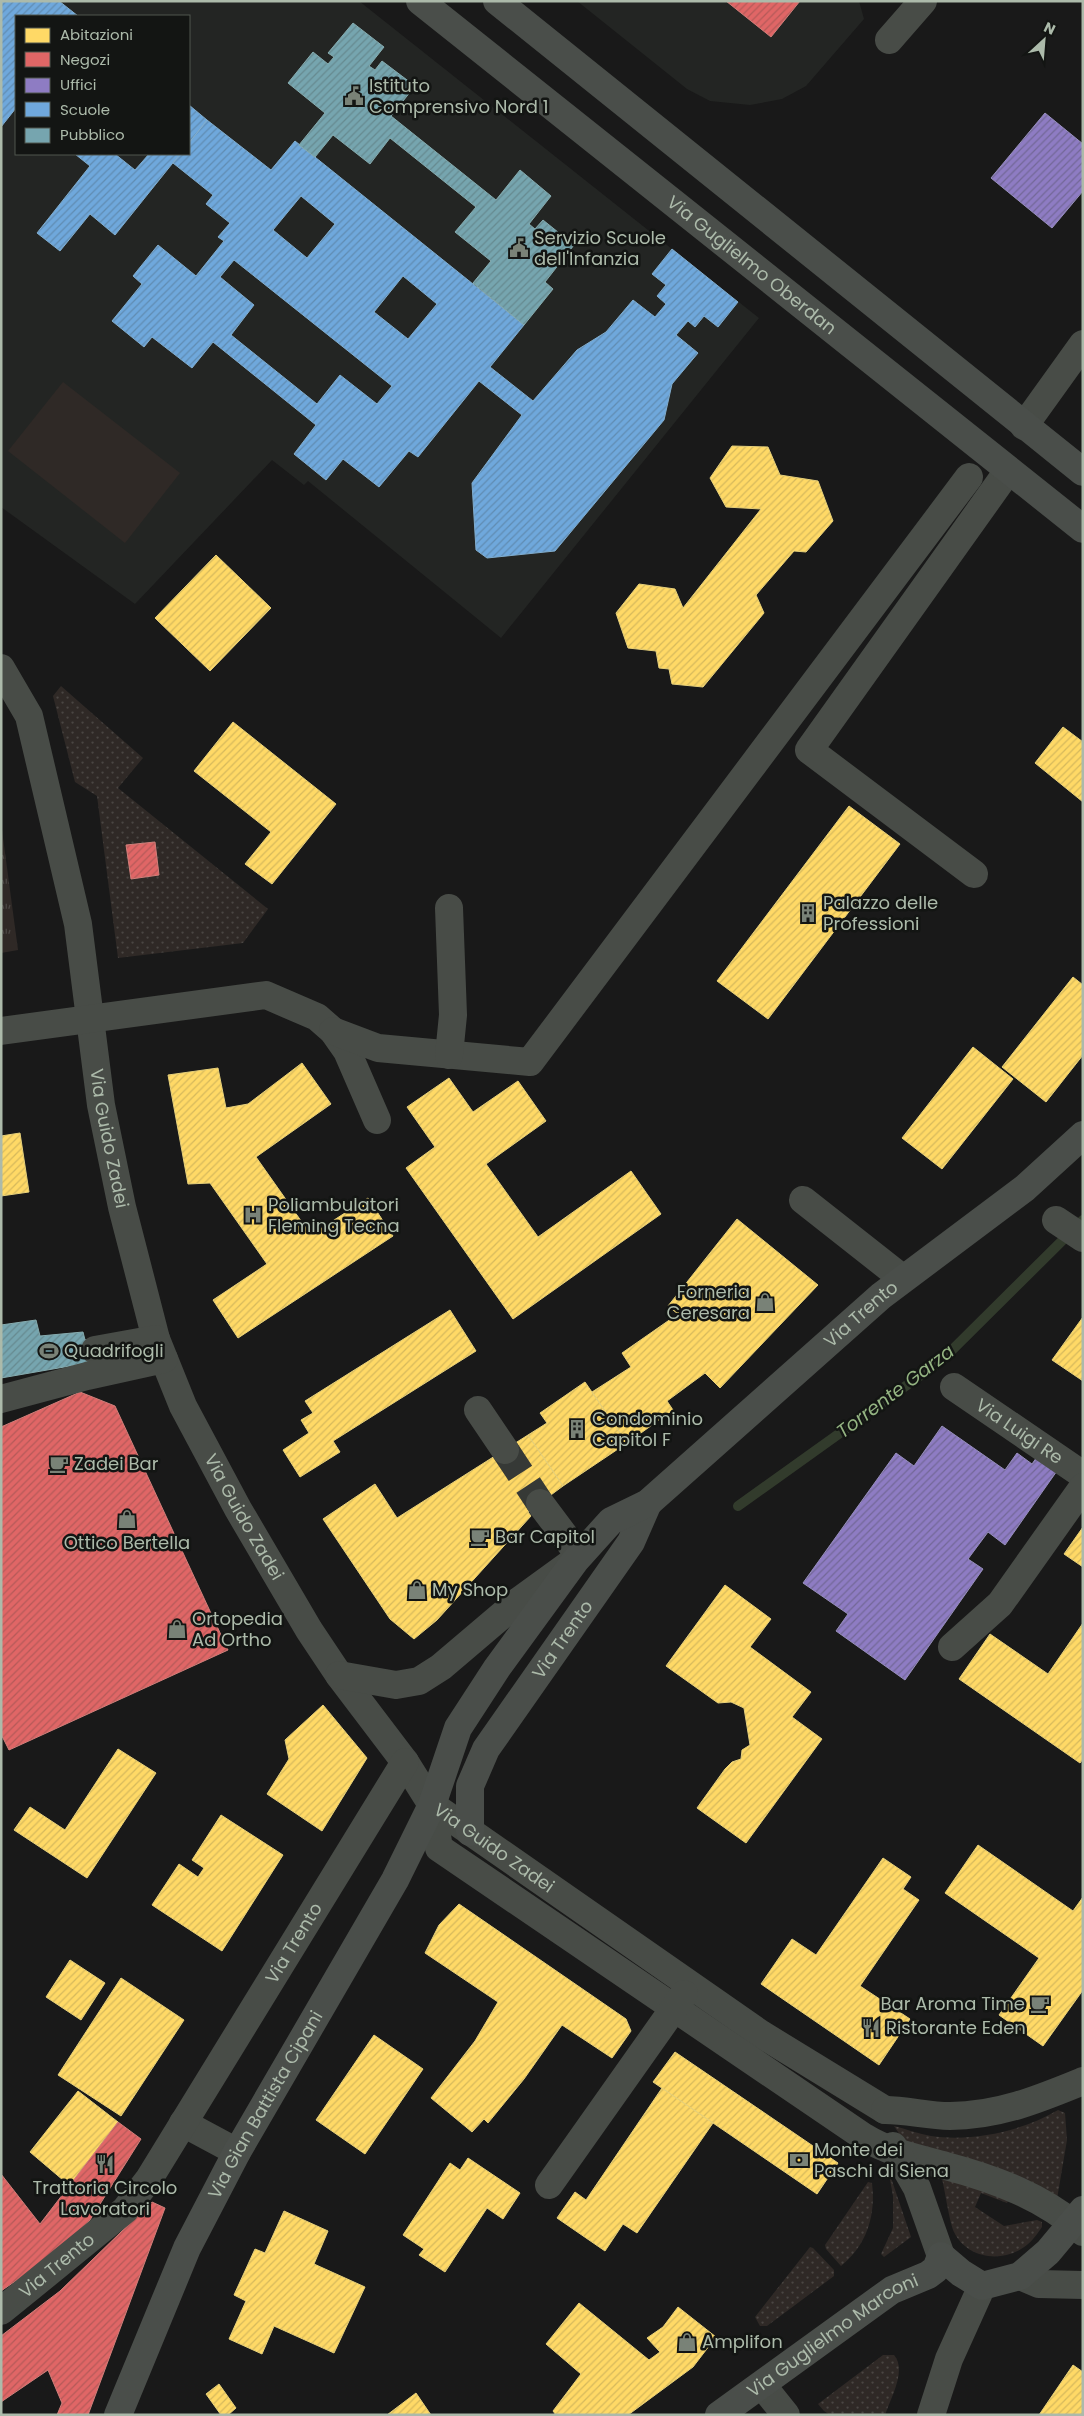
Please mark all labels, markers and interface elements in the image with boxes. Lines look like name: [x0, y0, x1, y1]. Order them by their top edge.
legend: [15, 15, 190, 155]
north arrow: [1019, 15, 1069, 65]
text: N: [1041, 17, 1059, 40]
text: Abitazioni: [60, 24, 133, 45]
text: Negozi: [60, 49, 110, 70]
place label: Istituto Comprensivo Nord 1: [369, 73, 548, 119]
text: Uffici: [60, 74, 96, 95]
public building icon: Istituto Comprensivo Nord 1: [343, 85, 365, 107]
text: Scuole: [60, 99, 110, 120]
text: Pubblico: [60, 124, 125, 145]
street label: Via Guglielmo Oberdan: [662, 189, 842, 340]
place label: Servizio Scuole dell'Infanzia: [534, 225, 666, 271]
public building icon: Servizio Scuole dell'Infanzia: [508, 237, 530, 259]
place label: Palazzo delle Professioni: [823, 890, 938, 936]
building icon: Palazzo delle Professioni: [797, 902, 819, 924]
street label: Via Guido Zadei: [84, 1067, 135, 1210]
place label: Poliambulatori Fleming Tecna: [268, 1192, 400, 1238]
hospital icon: Poliambulatori Fleming Tecna: [242, 1204, 264, 1226]
street label: Via Trento: [818, 1275, 903, 1353]
place label: Forneria Ceresara: [667, 1279, 750, 1325]
shop icon: Forneria Ceresara: [754, 1291, 776, 1313]
place label: Quadrifogli: [64, 1338, 164, 1363]
water label: Torrente Garza: [831, 1338, 960, 1445]
sports icon: Quadrifogli: [38, 1340, 60, 1362]
street label: Via Luigi Re: [971, 1392, 1068, 1470]
place label: Condominio Capitol F: [592, 1406, 703, 1452]
building icon: Condominio Capitol F: [566, 1418, 588, 1440]
street label: Via Guido Zadei: [199, 1449, 290, 1585]
place label: Zadei Bar: [74, 1451, 159, 1476]
cafe icon: Zadei Bar: [48, 1453, 70, 1475]
shop icon: Ottico Bertella: [116, 1508, 138, 1530]
place label: Bar Capitol: [495, 1524, 595, 1549]
cafe icon: Bar Capitol: [469, 1526, 491, 1548]
place label: Ottico Bertella: [64, 1530, 190, 1555]
place label: My Shop: [432, 1577, 508, 1602]
shop icon: My Shop: [406, 1579, 428, 1601]
street label: Via Trento: [526, 1595, 599, 1684]
place label: Ortopedia Ad Ortho: [192, 1606, 283, 1652]
shop icon: Ortopedia Ad Ortho: [166, 1618, 188, 1640]
street label: Via Guido Zadei: [429, 1797, 560, 1898]
street label: Via Trento: [259, 1898, 328, 1988]
place label: Bar Aroma Time: [881, 1991, 1025, 2016]
cafe icon: Bar Aroma Time: [1029, 1993, 1051, 2015]
street label: Via Gian Battista Cipani: [202, 2006, 329, 2203]
place label: Ristorante Eden: [886, 2015, 1026, 2040]
restaurant icon: Ristorante Eden: [860, 2017, 882, 2039]
place label: Monte dei Paschi di Siena: [814, 2137, 949, 2183]
bank icon: Monte dei Paschi di Siena: [788, 2149, 810, 2171]
restaurant icon: Trattoria Circolo Lavoratori: [94, 2153, 116, 2175]
place label: Trattoria Circolo Lavoratori: [33, 2175, 177, 2221]
street label: Via Trento: [13, 2227, 100, 2304]
street label: Via Guglielmo Marconi: [742, 2267, 922, 2403]
place label: Amplifon: [702, 2329, 783, 2354]
shop icon: Amplifon: [676, 2331, 698, 2353]

